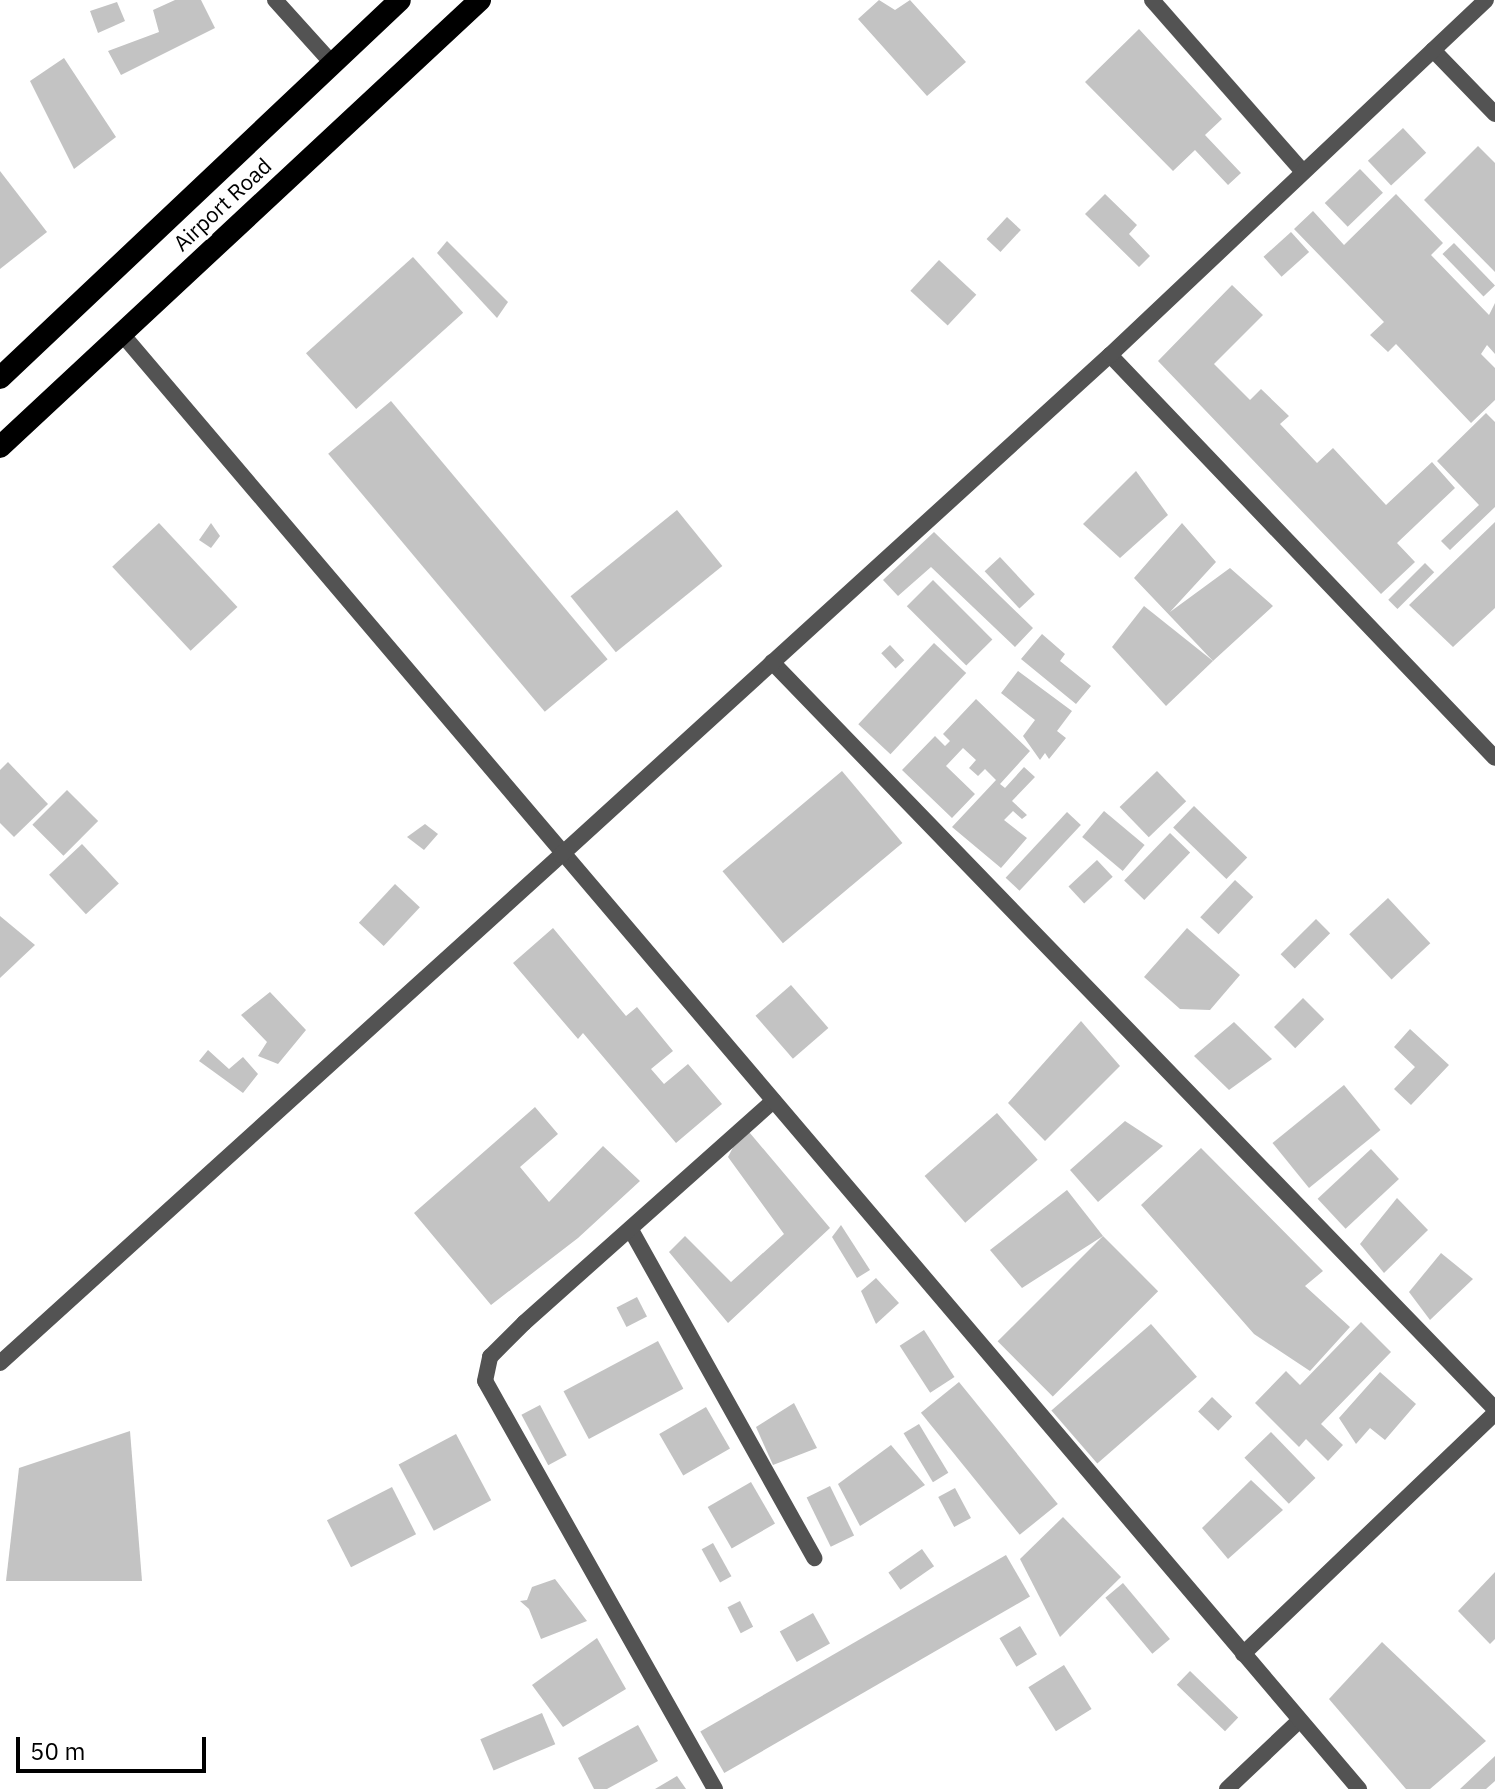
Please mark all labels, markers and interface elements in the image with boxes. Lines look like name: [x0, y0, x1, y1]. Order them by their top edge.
street label: Airport Road: [168, 152, 276, 256]
scale bar: [20, 1721, 210, 1771]
text: 50 m: [30, 1735, 85, 1767]

